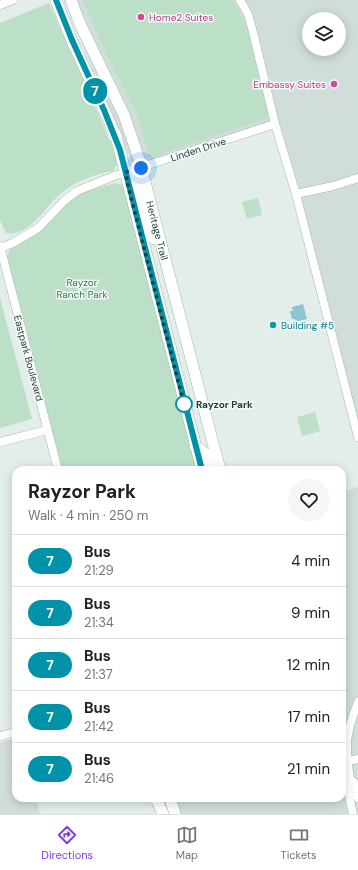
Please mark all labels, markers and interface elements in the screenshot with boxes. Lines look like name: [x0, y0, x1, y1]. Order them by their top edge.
place label: Home2 Suites: [149, 11, 213, 24]
marker: Home2 Suites: [136, 12, 146, 22]
map controls: [302, 12, 346, 56]
button: layers: [302, 12, 346, 56]
line badge: 7: [82, 78, 108, 104]
place label: Embassy Suites: [253, 78, 326, 91]
marker: Embassy Suites: [329, 79, 339, 89]
text: 7: [91, 82, 99, 100]
street label: Linden Drive: [169, 134, 228, 165]
your location: [131, 158, 151, 178]
street label: Heritage Trail: [143, 200, 171, 261]
park label: Rayzor Ranch Park: [57, 276, 107, 301]
street label: Eastpark Boulevard: [11, 314, 46, 403]
place label: Building #5: [281, 319, 334, 332]
marker: Building #5: [268, 320, 278, 330]
marker: Rayzor Park: [175, 395, 193, 413]
place label: Rayzor Park: [196, 398, 253, 411]
text: Rayzor Park: [28, 479, 136, 504]
button: heart: [288, 479, 330, 521]
text: Walk · 4 min · 250 m: [28, 507, 148, 524]
text: Bus: [84, 542, 111, 562]
text: 4 min: [291, 551, 330, 571]
text: 7: [46, 552, 54, 570]
text: 21:29: [84, 562, 114, 579]
text: Bus: [84, 594, 111, 614]
text: 9 min: [291, 603, 330, 623]
text: 7: [46, 604, 54, 622]
text: 21:34: [84, 614, 114, 631]
text: Bus: [84, 646, 111, 666]
text: 12 min: [287, 655, 330, 675]
text: 7: [46, 656, 54, 674]
text: 21:37: [84, 666, 113, 683]
text: Bus: [84, 698, 111, 718]
text: 17 min: [288, 707, 330, 727]
text: 7: [46, 708, 54, 726]
text: 21:42: [84, 718, 114, 735]
text: Bus: [84, 750, 111, 770]
text: 21 min: [287, 759, 330, 779]
text: 7: [46, 760, 54, 778]
text: 21:46: [84, 770, 114, 787]
tab: Directions: [41, 824, 93, 862]
tab: Map: [176, 824, 198, 862]
tab: Tickets: [280, 824, 317, 862]

